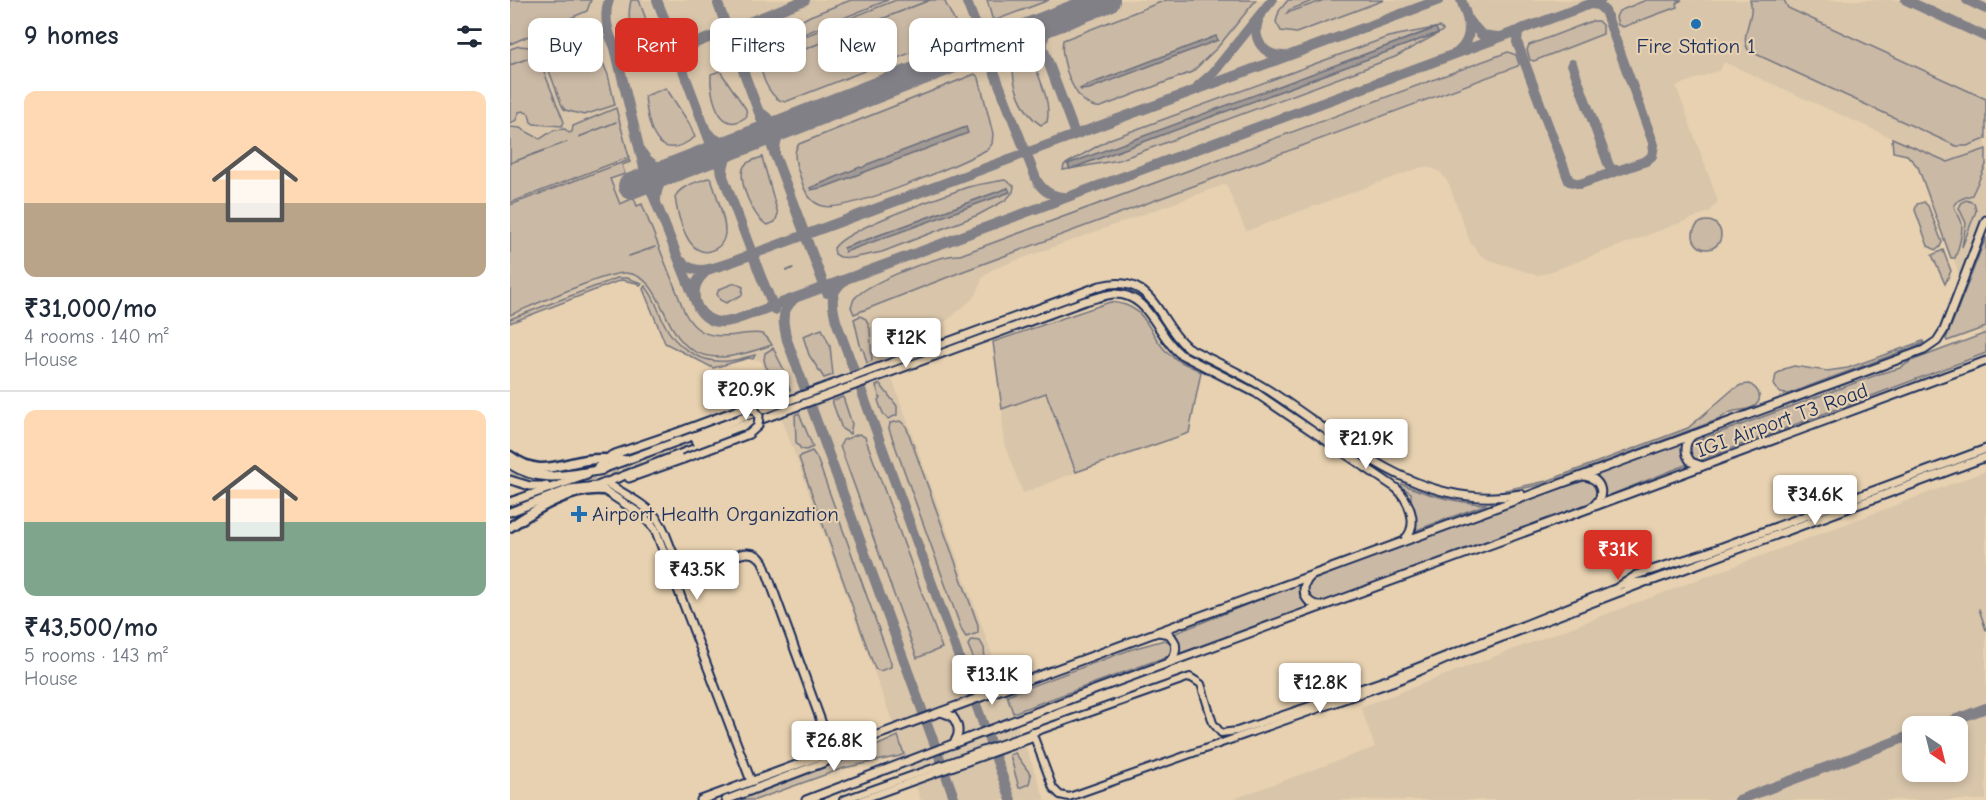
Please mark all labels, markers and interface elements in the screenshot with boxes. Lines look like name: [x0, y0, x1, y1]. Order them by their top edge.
marker: Fire Station 1: [1689, 17, 1703, 31]
chip: Buy: [528, 18, 603, 72]
chip: Rent: [615, 18, 698, 72]
chip: Filters: [710, 18, 806, 72]
chip: New: [818, 18, 897, 72]
chip: Apartment: [909, 18, 1045, 72]
icon: filters: [453, 20, 486, 53]
text: 9 homes: [24, 21, 119, 51]
place label: Fire Station 1: [1636, 34, 1756, 58]
icon: home: [201, 130, 309, 238]
text: ₹31,000/mo: [24, 294, 157, 324]
pin: ₹12K: [870, 318, 942, 369]
text: 4 rooms · 140 m²: [24, 325, 169, 348]
text: ₹12K: [886, 326, 926, 349]
text: House: [24, 348, 78, 371]
pin: ₹20.9K: [697, 370, 795, 421]
text: ₹20.9K: [717, 378, 775, 401]
street label: IGI Airport T3 Road: [1693, 378, 1871, 462]
pin: ₹21.9K: [1317, 419, 1415, 470]
text: ₹21.9K: [1339, 427, 1393, 450]
icon: home: [201, 449, 309, 557]
pin: ₹34.6K: [1766, 475, 1864, 526]
text: ₹34.6K: [1787, 483, 1843, 506]
place label: Airport Health Organization: [592, 502, 839, 526]
marker: Airport Health Organization: [570, 505, 588, 523]
pin: ₹31K: [1582, 530, 1654, 581]
text: ₹31K: [1598, 538, 1638, 561]
pin: ₹43.5K: [648, 550, 746, 601]
text: ₹43.5K: [669, 558, 725, 581]
text: ₹43,500/mo: [24, 613, 158, 643]
text: 5 rooms · 143 m²: [24, 644, 168, 667]
pin: ₹13.1K: [943, 655, 1041, 706]
text: ₹13.1K: [966, 663, 1018, 686]
pin: ₹12.8K: [1271, 663, 1369, 714]
text: House: [24, 667, 78, 690]
text: ₹12.8K: [1293, 671, 1347, 694]
north arrow: [1902, 716, 1968, 782]
map controls: [1902, 716, 1968, 782]
pin: ₹26.8K: [785, 721, 883, 772]
text: ₹26.8K: [806, 729, 862, 752]

